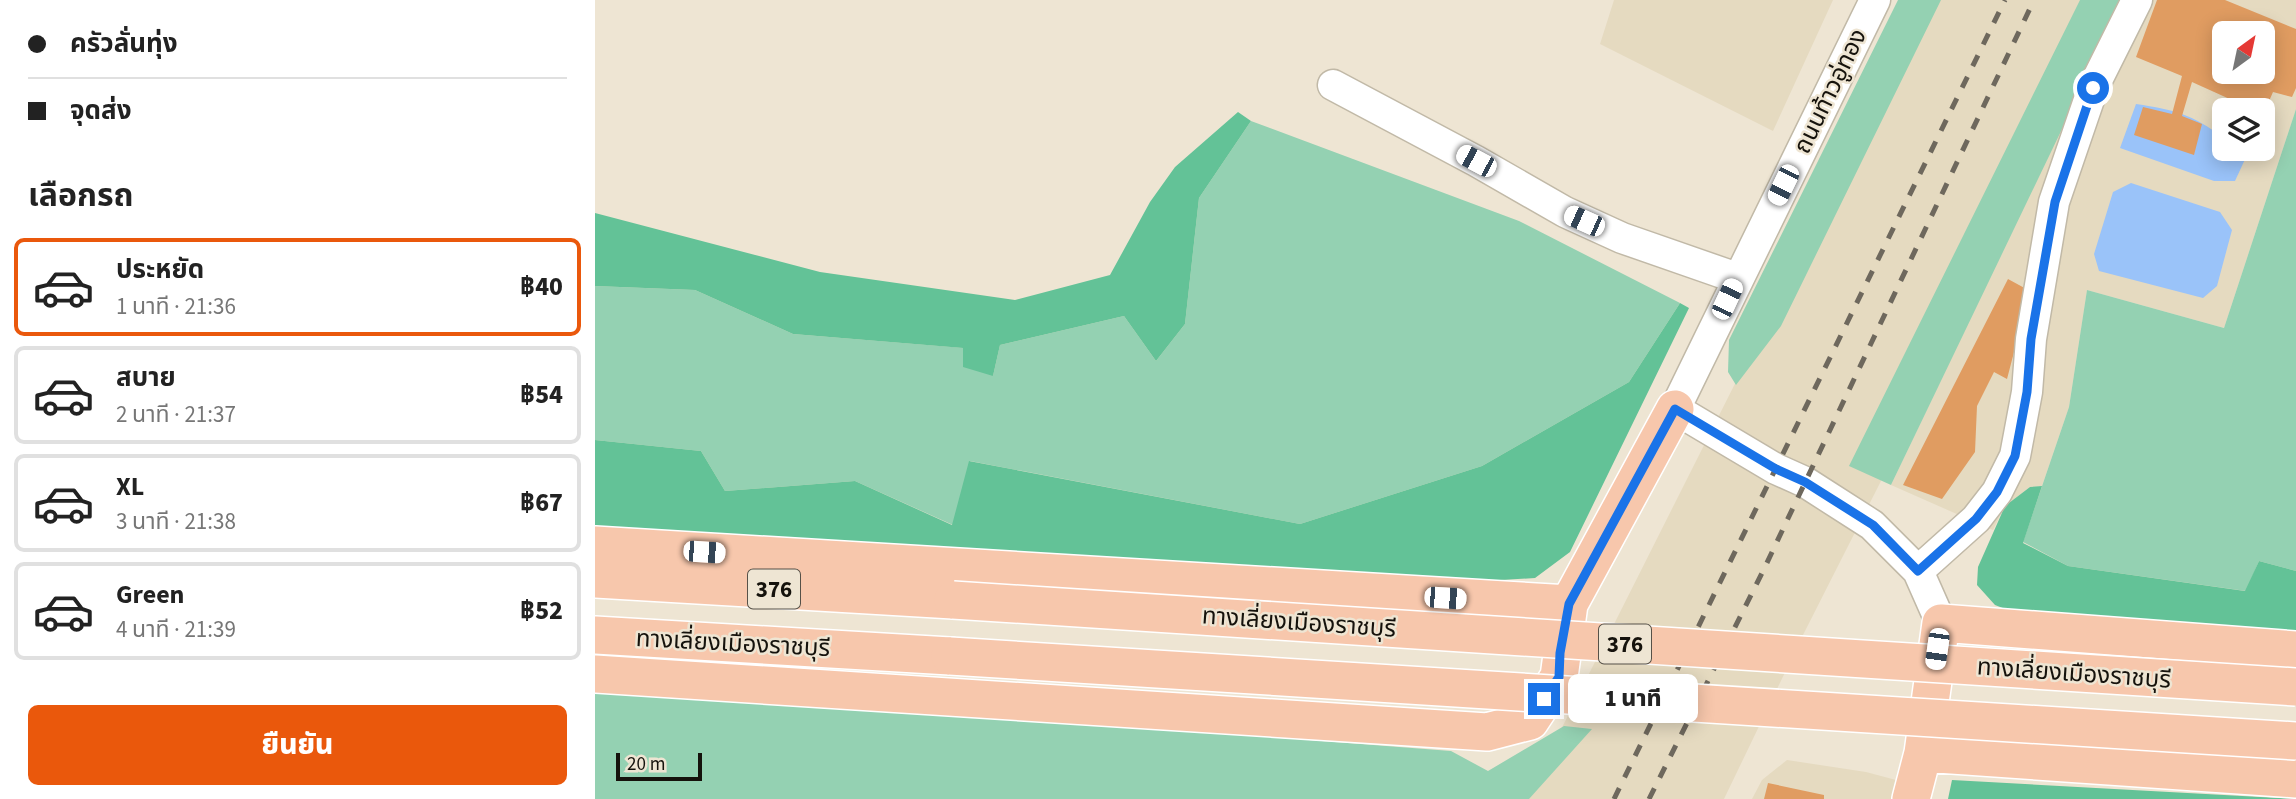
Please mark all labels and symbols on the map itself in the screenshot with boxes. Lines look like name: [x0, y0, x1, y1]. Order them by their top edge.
north arrow: [2212, 21, 2275, 84]
street label: ถนนท้าวอู่ทอง: [1785, 23, 1876, 160]
route start: [2077, 72, 2109, 104]
car: [1453, 142, 1500, 180]
car: [1765, 162, 1802, 208]
car: [1561, 203, 1608, 239]
car: [1709, 276, 1746, 322]
car: [683, 540, 726, 564]
road number: 376: [748, 569, 800, 608]
car: [1424, 586, 1467, 610]
street label: ทางเลี่ยงเมืองราชบุรี: [1201, 598, 1397, 647]
street label: ทางเลี่ยงเมืองราชบุรี: [635, 621, 831, 666]
road number: 376: [1599, 624, 1651, 664]
car: [1924, 627, 1951, 671]
street label: ทางเลี่ยงเมืองราชบุรี: [1976, 649, 2172, 698]
callout: 1 นาที: [1569, 674, 1698, 724]
route end: [1528, 683, 1560, 715]
scale bar: [616, 750, 702, 782]

